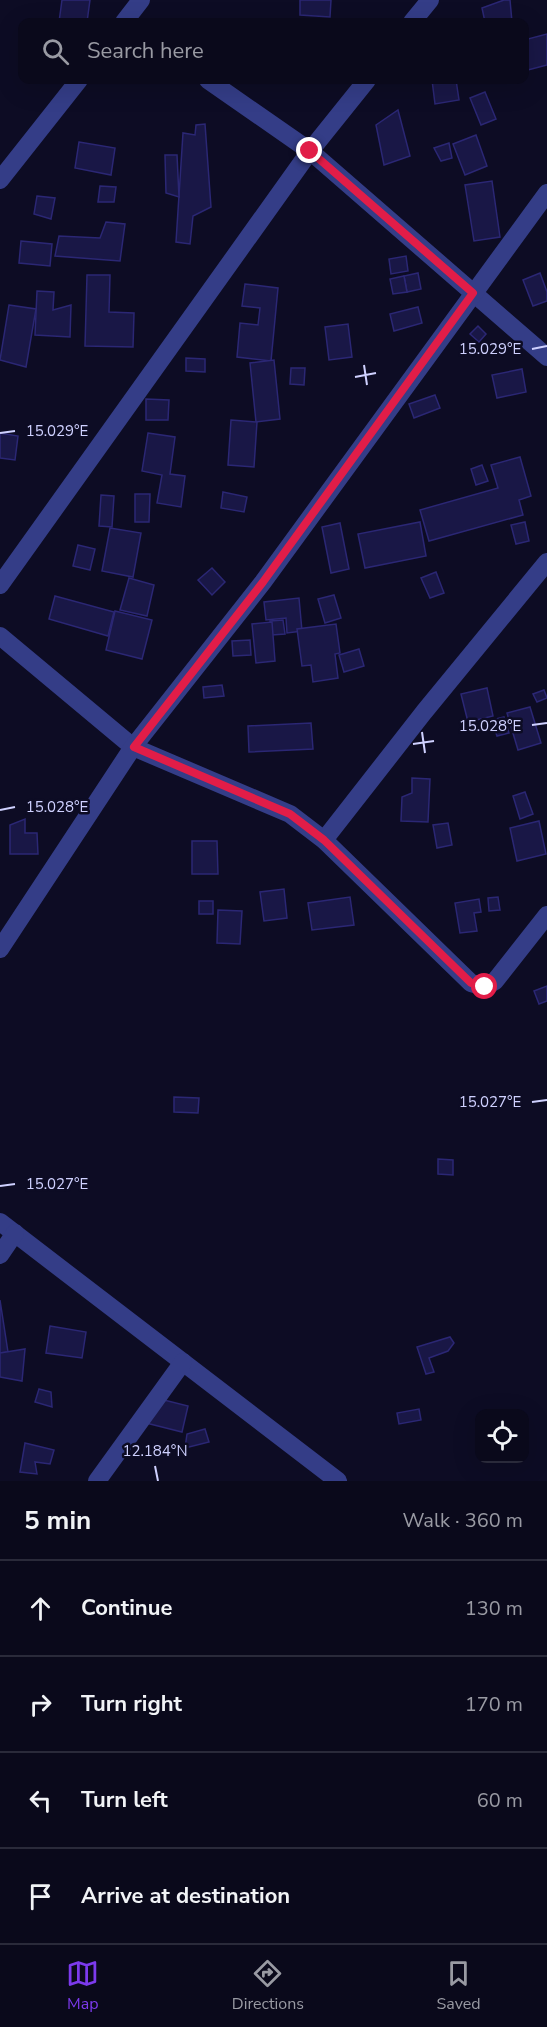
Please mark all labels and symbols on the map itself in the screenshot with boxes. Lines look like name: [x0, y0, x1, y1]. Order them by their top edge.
route end: [296, 137, 322, 163]
text: 15.029°E: [459, 339, 521, 359]
text: 15.029°E: [26, 421, 88, 441]
text: 15.028°E: [459, 716, 521, 736]
text: 15.028°E: [26, 797, 88, 817]
route start: [471, 973, 497, 999]
text: 15.027°E: [459, 1092, 521, 1112]
text: 15.027°E: [26, 1174, 88, 1194]
text: 12.184°N: [122, 1441, 188, 1461]

